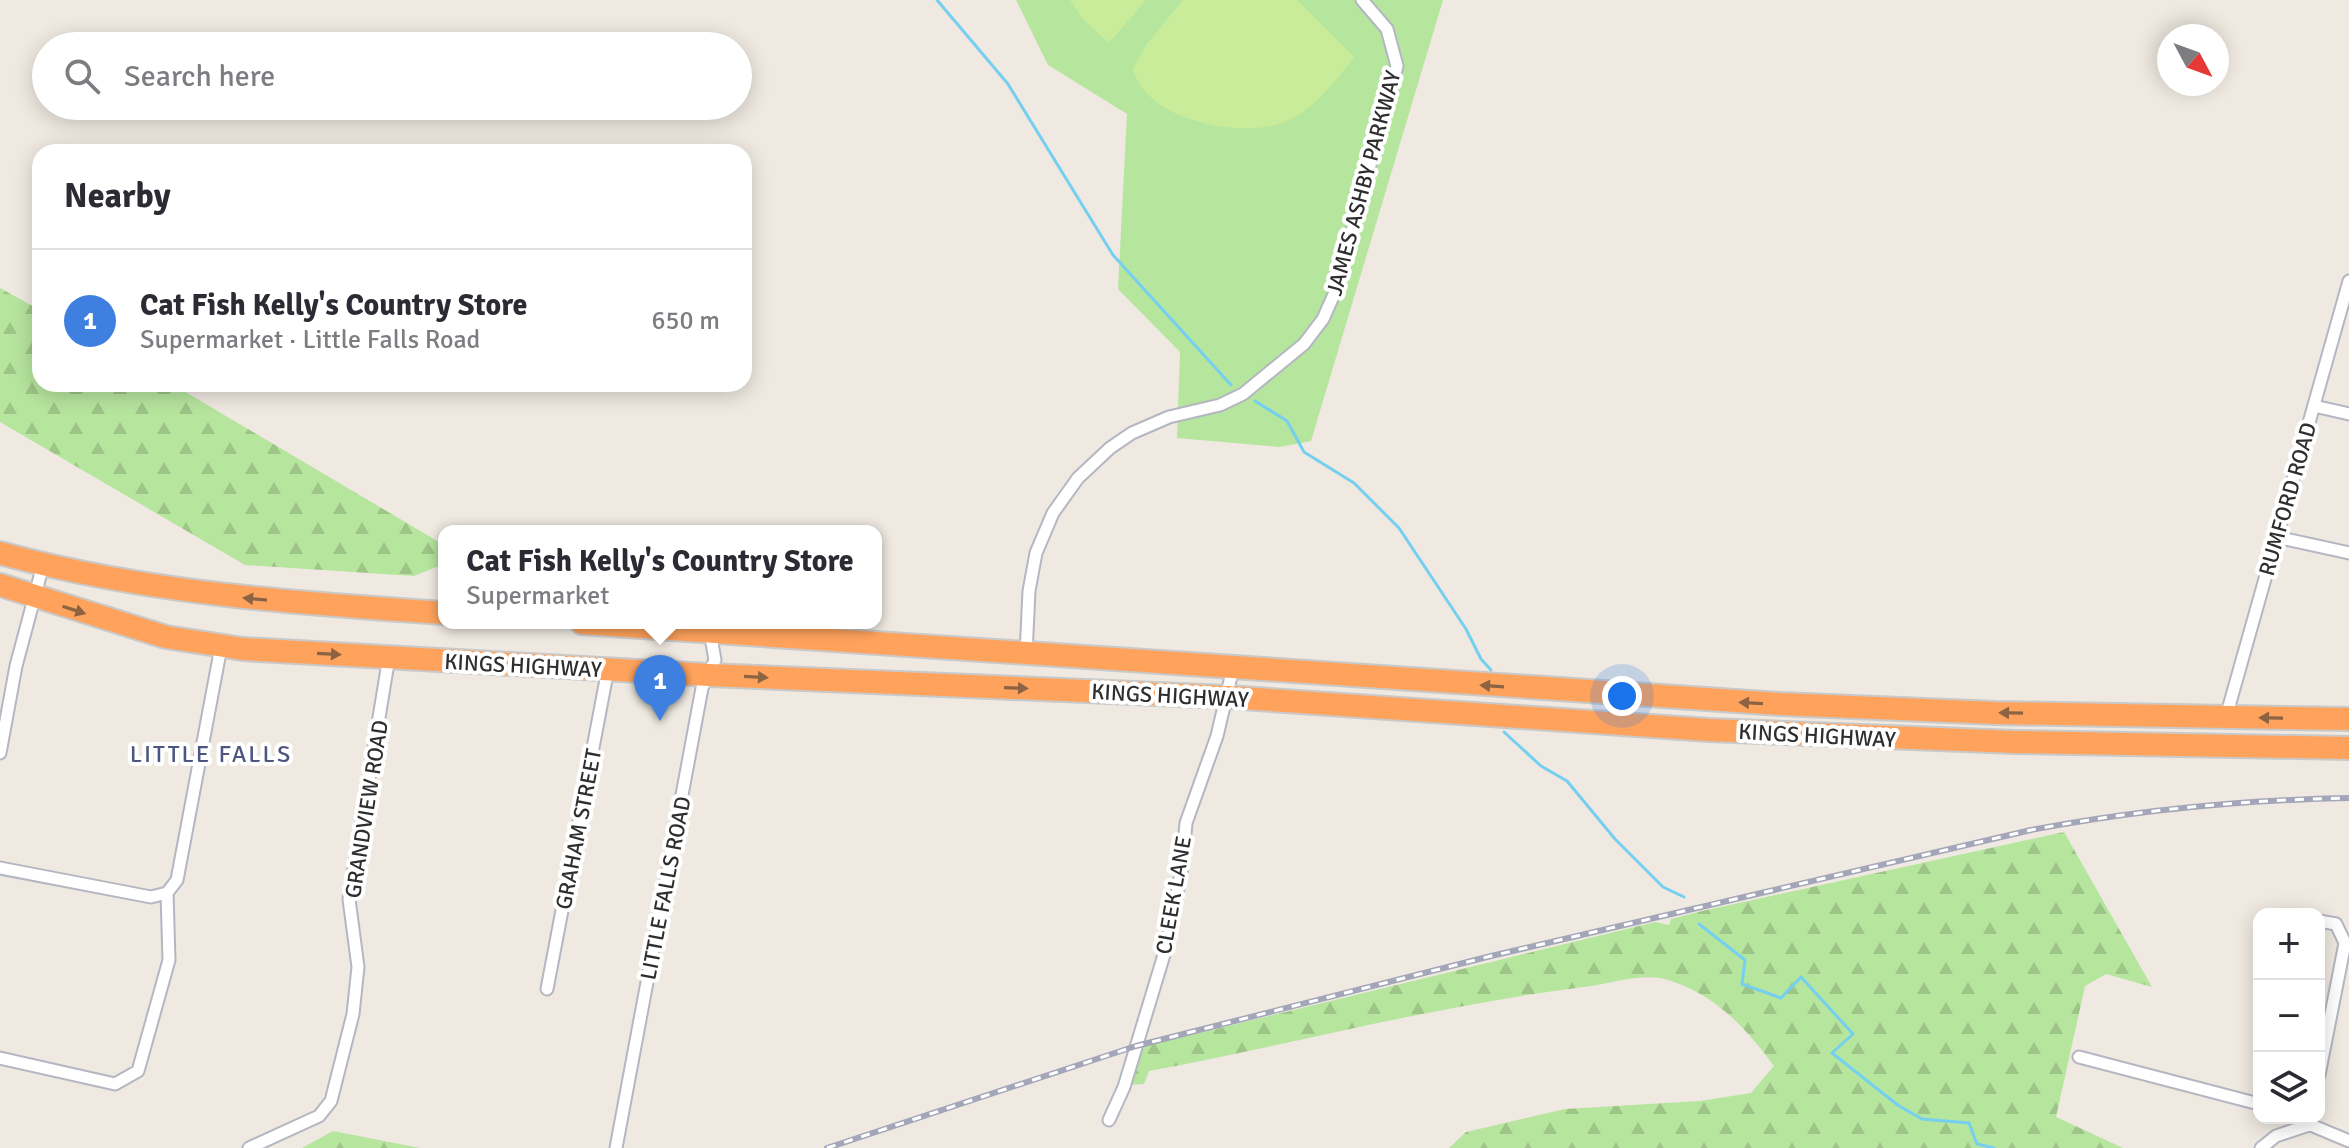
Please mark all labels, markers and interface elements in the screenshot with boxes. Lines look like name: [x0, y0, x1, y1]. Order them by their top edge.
north arrow: [2157, 24, 2229, 96]
search box: [32, 32, 752, 120]
icon: search: [60, 54, 104, 98]
text: Search here: [124, 58, 275, 95]
street label: JAMES ASHBY PARKWAY: [1320, 68, 1407, 299]
text: Nearby: [64, 175, 171, 217]
text: Cat Fish Kelly's Country Store: [140, 287, 528, 324]
text: 1: [83, 305, 97, 337]
text: 650 m: [651, 305, 720, 337]
text: Supermarket · Little Falls Road: [140, 324, 480, 356]
street label: RUMFORD ROAD: [2253, 419, 2322, 579]
popup: [438, 525, 882, 629]
text: Cat Fish Kelly's Country Store: [466, 543, 854, 580]
text: Supermarket: [466, 580, 609, 612]
one-way arrow: [242, 593, 267, 606]
one-way arrow: [62, 604, 86, 616]
one-way arrow: [317, 648, 342, 661]
street label: KINGS HIGHWAY: [444, 648, 602, 683]
pin: 1: [634, 655, 686, 721]
one-way arrow: [744, 671, 769, 684]
your location: [1602, 676, 1642, 716]
street label: KINGS HIGHWAY: [1091, 678, 1249, 713]
one-way arrow: [1479, 679, 1504, 692]
one-way arrow: [1004, 681, 1029, 694]
one-way arrow: [1738, 696, 1763, 709]
one-way arrow: [1998, 707, 2023, 719]
one-way arrow: [2258, 712, 2283, 724]
street label: GRANDVIEW ROAD: [339, 718, 394, 900]
street label: KINGS HIGHWAY: [1738, 718, 1896, 753]
district label: LITTLE FALLS: [130, 739, 292, 769]
street label: GRAHAM STREET: [550, 746, 607, 912]
street label: LITTLE FALLS ROAD: [634, 794, 697, 982]
street label: CLEEK LANE: [1150, 834, 1197, 956]
map controls: [2253, 908, 2325, 1124]
button: +: [2253, 908, 2325, 980]
button: −: [2253, 980, 2325, 1052]
button: layers: [2253, 1052, 2325, 1124]

